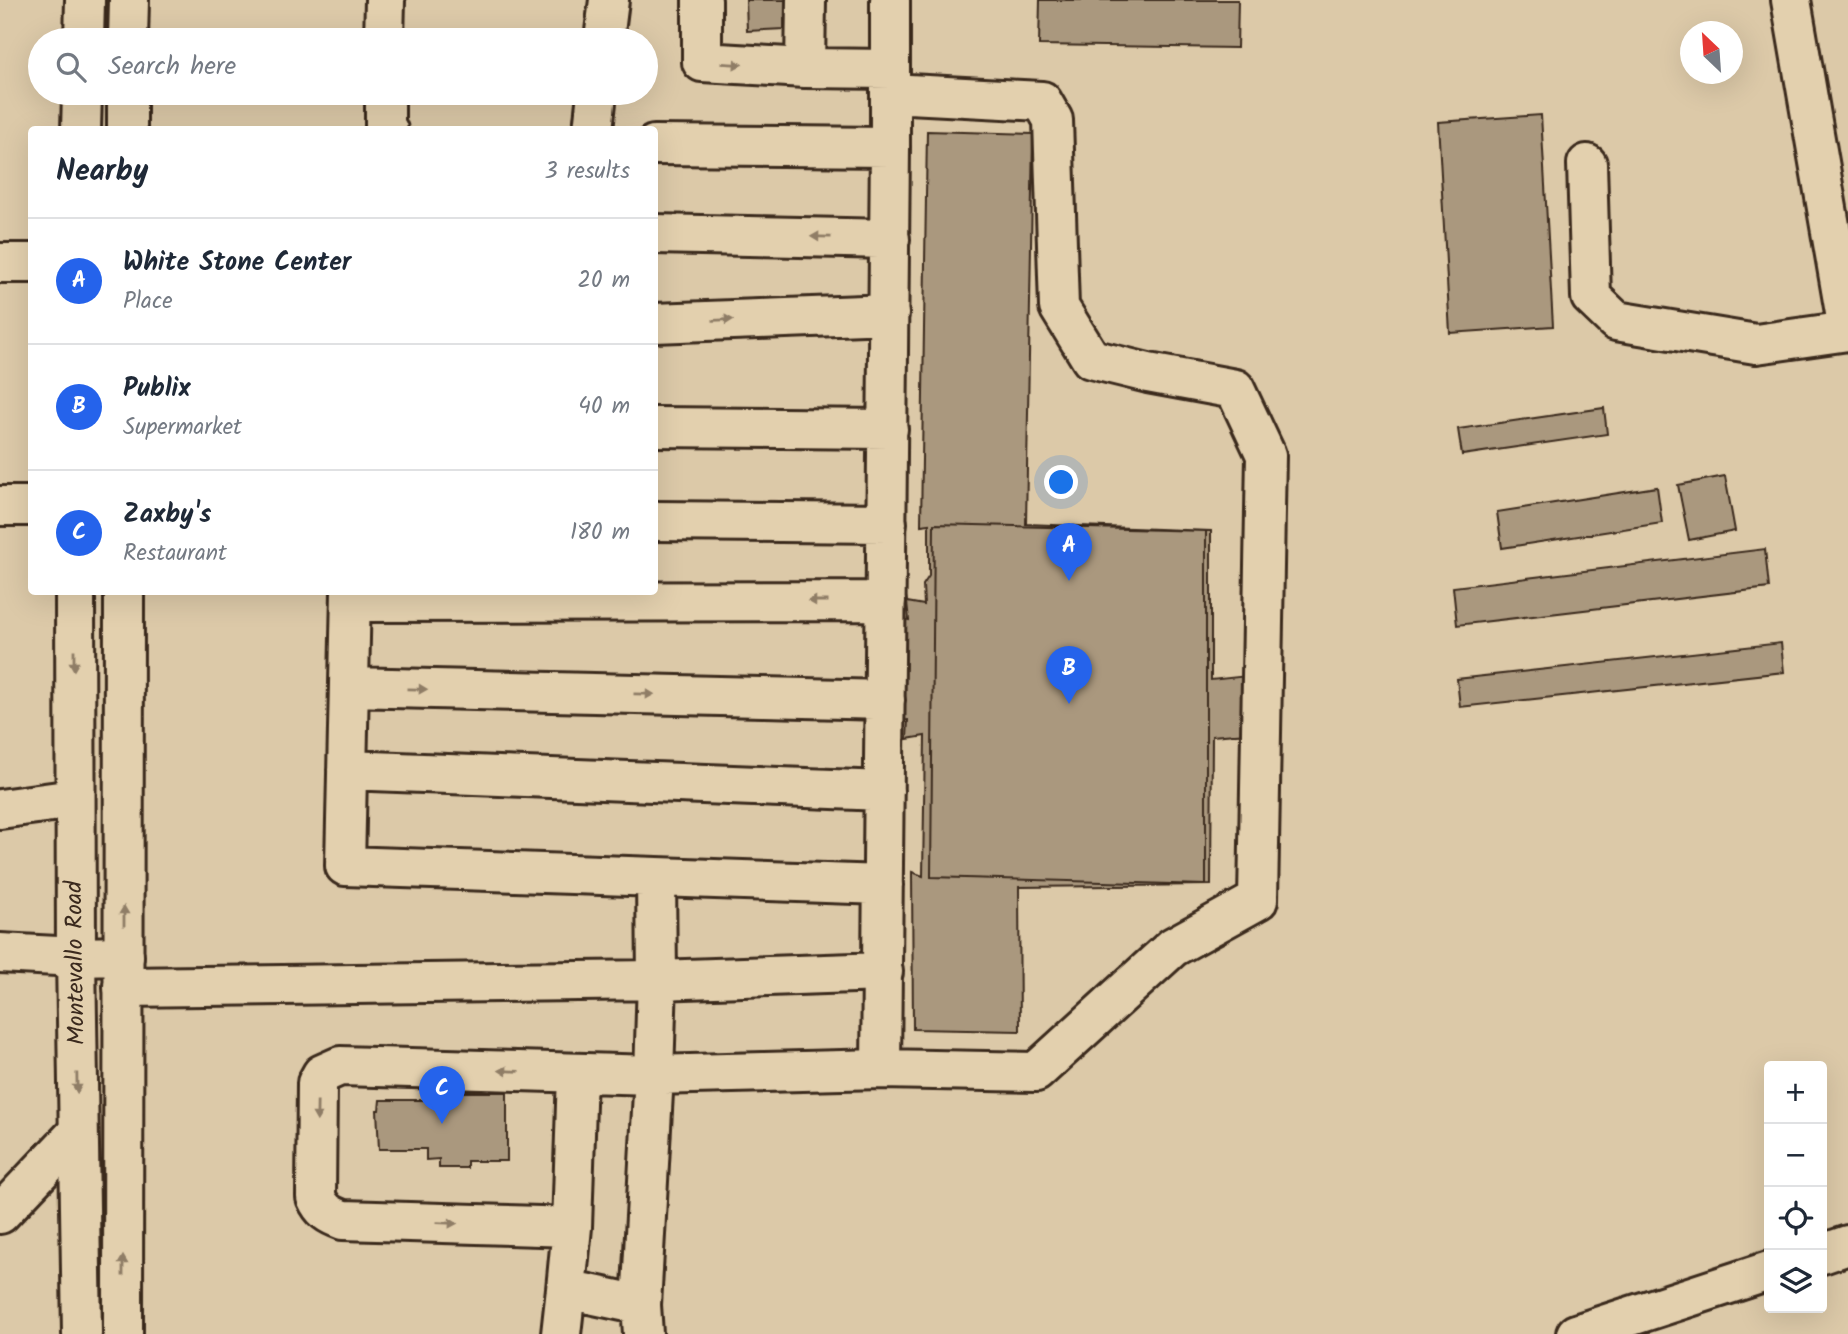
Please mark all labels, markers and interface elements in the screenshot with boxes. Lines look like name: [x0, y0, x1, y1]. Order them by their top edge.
north arrow: [1680, 21, 1743, 84]
search box: [28, 28, 658, 105]
text: Search here: [108, 46, 236, 88]
icon: search: [52, 48, 90, 86]
one-way arrow: [721, 59, 743, 70]
text: Nearby: [56, 148, 148, 196]
text: 3 results: [544, 154, 630, 190]
one-way arrow: [810, 231, 832, 243]
text: White Stone Center: [123, 242, 351, 284]
text: A: [72, 263, 86, 299]
text: 20 m: [578, 263, 630, 299]
text: Place: [123, 284, 173, 320]
one-way arrow: [712, 315, 734, 326]
text: Publix: [123, 368, 191, 410]
text: B: [72, 389, 86, 425]
text: 40 m: [578, 389, 630, 425]
text: Supermarket: [123, 410, 242, 446]
your location: [1044, 465, 1078, 499]
text: Zaxby's: [123, 494, 212, 536]
text: C: [72, 515, 86, 551]
text: 180 m: [570, 515, 630, 551]
pin: A: [1046, 523, 1092, 581]
text: Restaurant: [123, 536, 227, 572]
one-way arrow: [807, 595, 829, 607]
pin: B: [1046, 646, 1092, 704]
one-way arrow: [68, 649, 80, 671]
one-way arrow: [406, 683, 428, 694]
one-way arrow: [634, 688, 656, 700]
street label: Montevallo Road: [55, 879, 97, 1046]
one-way arrow: [118, 905, 130, 927]
map controls: [1764, 1061, 1827, 1313]
button: +: [1764, 1061, 1827, 1124]
one-way arrow: [498, 1065, 520, 1077]
pin: C: [419, 1066, 465, 1124]
one-way arrow: [71, 1072, 83, 1094]
one-way arrow: [311, 1101, 323, 1123]
button: −: [1764, 1124, 1827, 1187]
button: locate: [1764, 1187, 1827, 1250]
one-way arrow: [437, 1217, 459, 1229]
button: layers: [1764, 1250, 1827, 1313]
one-way arrow: [117, 1255, 129, 1277]

